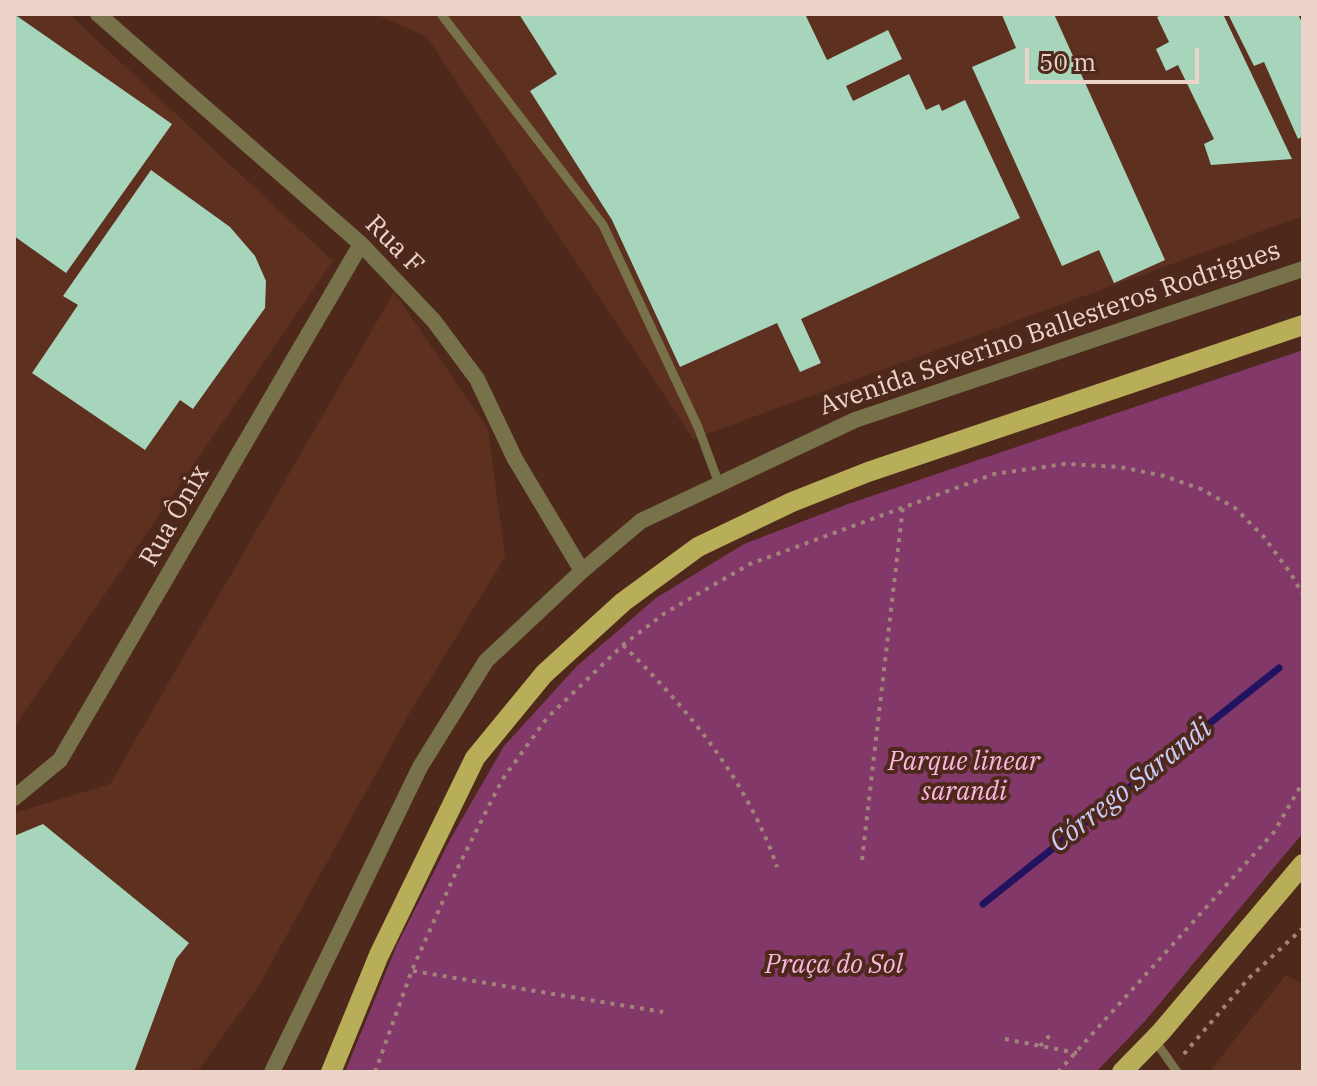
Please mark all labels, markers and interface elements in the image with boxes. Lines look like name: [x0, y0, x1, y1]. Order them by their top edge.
scale bar: [1029, 32, 1203, 82]
text: 50 m: [1039, 46, 1096, 78]
street label: Rua F: [358, 209, 430, 281]
street label: Avenida Severino Ballesteros Rodrigues: [815, 235, 1285, 423]
street label: Rua Ônix: [134, 460, 216, 572]
water label: Córrego Sarandi: [1043, 712, 1219, 860]
park label: Parque linear sarandi: [888, 746, 1040, 808]
park label: Praça do Sol: [765, 949, 903, 981]

